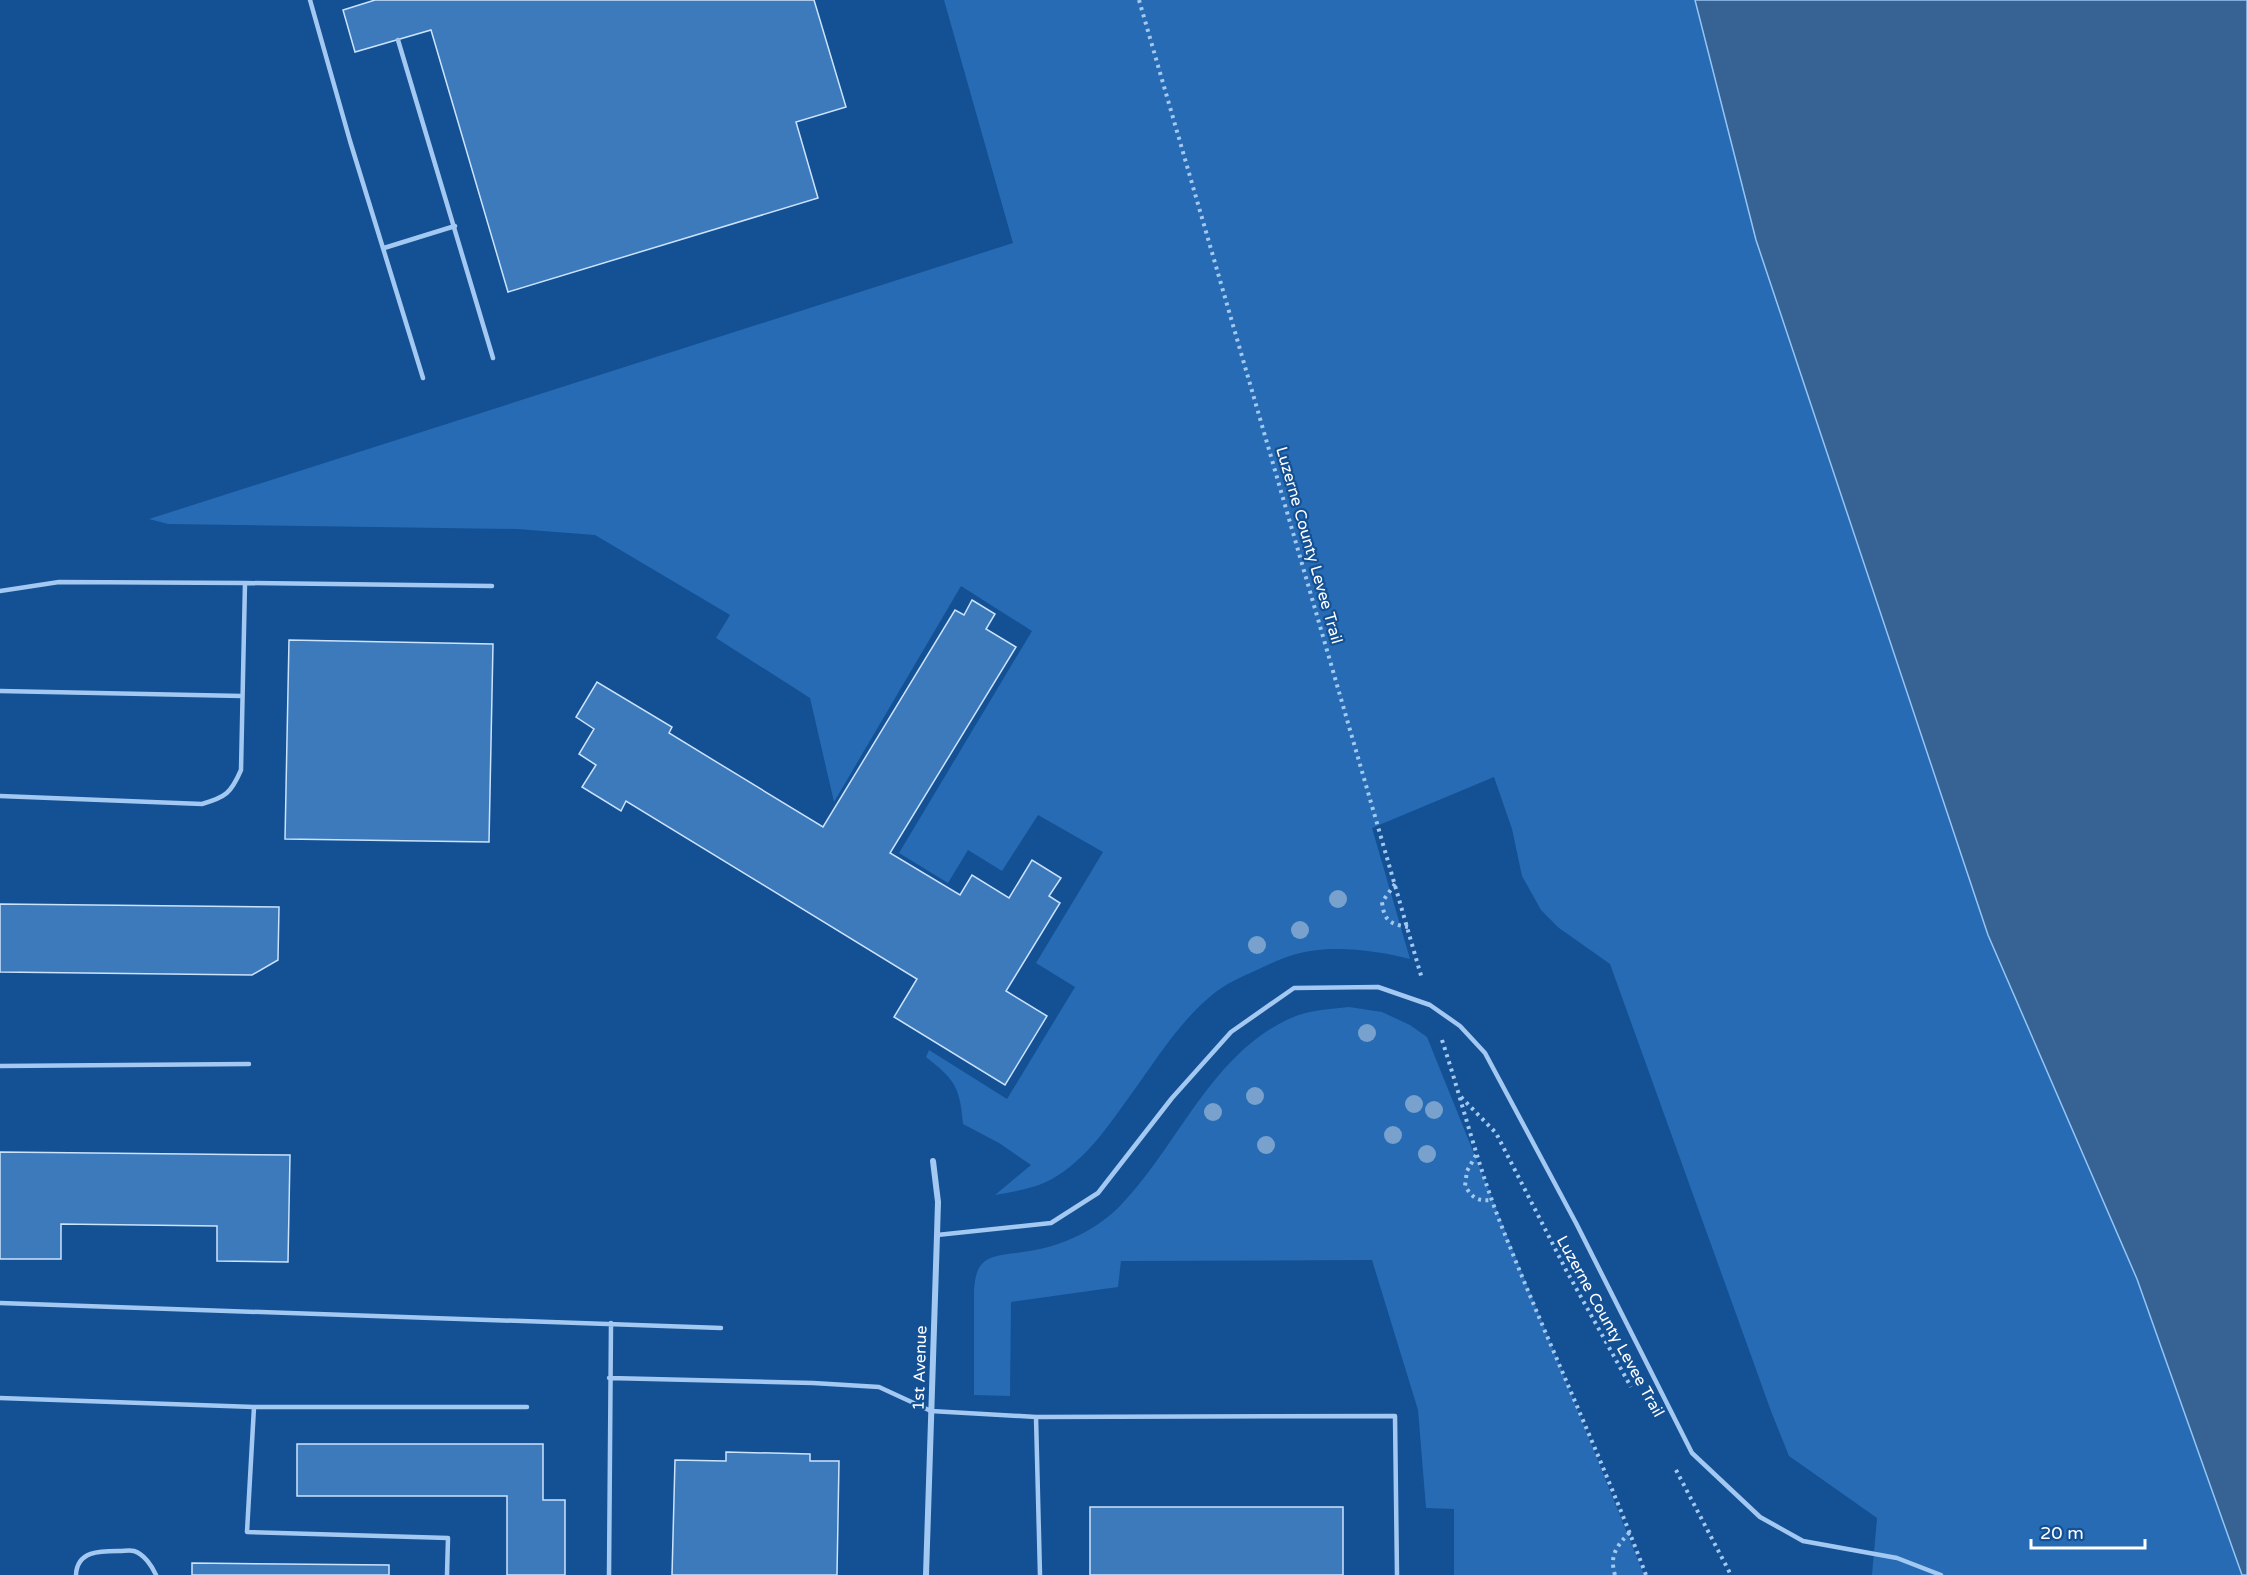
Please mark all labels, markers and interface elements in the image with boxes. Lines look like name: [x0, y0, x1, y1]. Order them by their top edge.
street label: Luzerne County Levee Trail: [1271, 444, 1347, 646]
street label: Luzerne County Levee Trail: [1552, 1232, 1668, 1421]
street label: 1st Avenue: [909, 1325, 931, 1411]
scale bar: [2031, 1512, 2145, 1550]
text: 20 m: [2040, 1522, 2084, 1544]

